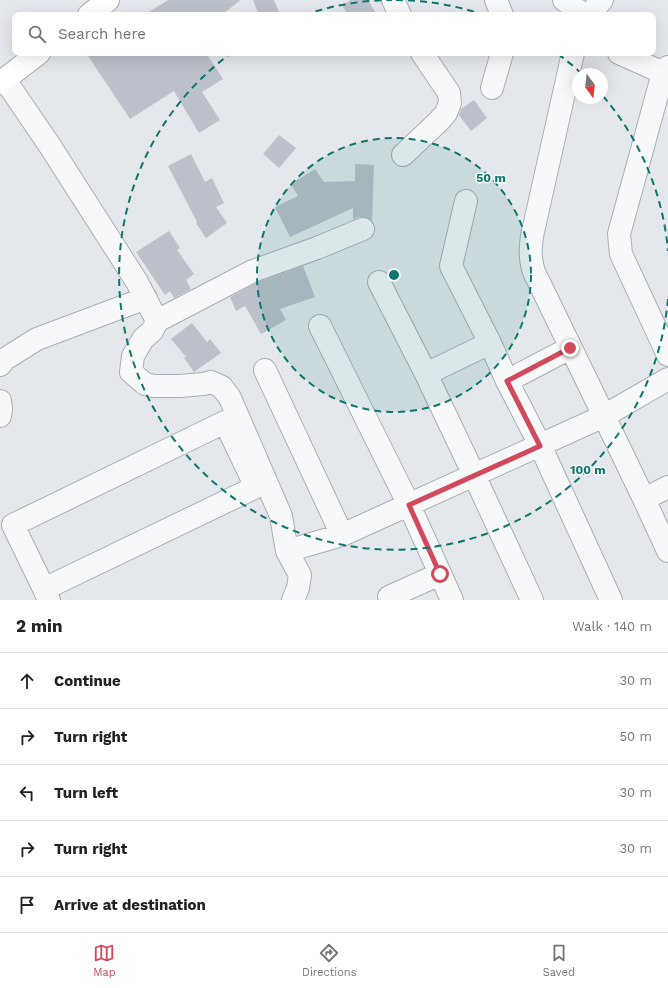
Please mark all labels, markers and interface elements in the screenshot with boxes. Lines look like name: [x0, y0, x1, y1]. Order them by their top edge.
search box: [12, 12, 656, 56]
icon: search: [26, 23, 48, 45]
text: Search here: [58, 25, 146, 43]
north arrow: [572, 68, 608, 104]
text: 50 m: [476, 171, 506, 185]
centre of rings: [387, 268, 401, 282]
route end: [561, 339, 579, 357]
text: 100 m: [570, 463, 606, 477]
route start: [431, 565, 449, 583]
text: 2 min: [16, 616, 62, 636]
text: Walk · 140 m: [572, 619, 652, 634]
icon: ahead: [16, 670, 38, 692]
text: Continue: [54, 672, 121, 690]
text: 30 m: [620, 673, 652, 688]
icon: right: [16, 726, 38, 748]
text: Turn right: [54, 728, 127, 746]
text: 50 m: [620, 729, 652, 744]
icon: left: [16, 782, 38, 804]
text: Turn left: [54, 784, 118, 802]
text: 30 m: [620, 785, 652, 800]
icon: right: [16, 838, 38, 860]
text: Turn right: [54, 840, 127, 858]
text: 30 m: [620, 841, 652, 856]
icon: arrive: [16, 894, 38, 916]
text: Arrive at destination: [54, 896, 206, 914]
tab: Map: [93, 942, 116, 979]
tab: Directions: [302, 942, 356, 979]
tab: Saved: [543, 942, 575, 979]

